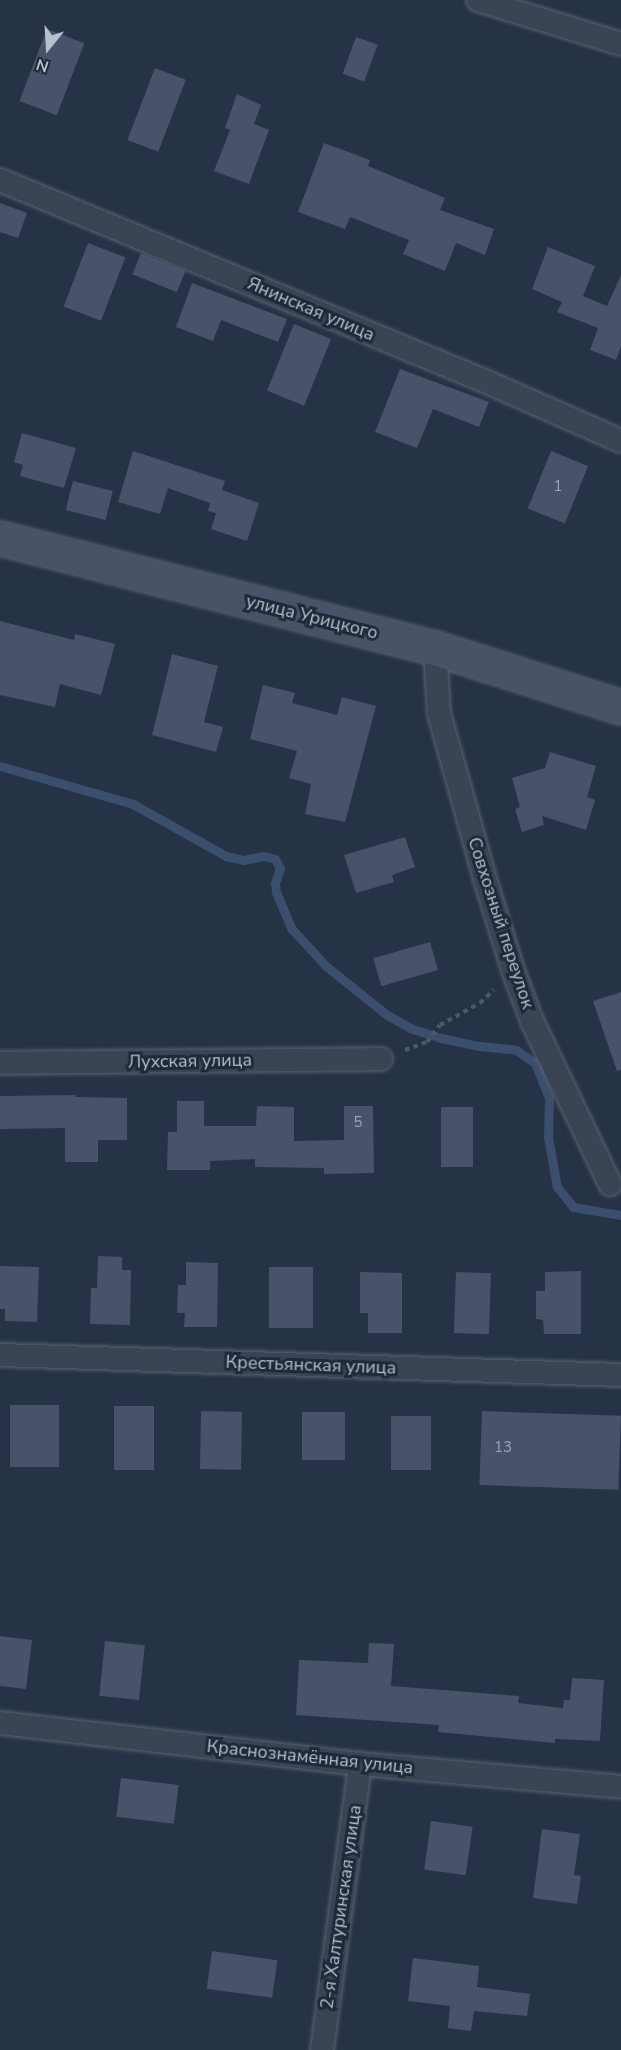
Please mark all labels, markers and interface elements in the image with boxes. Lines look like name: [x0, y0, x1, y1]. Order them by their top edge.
north arrow: [18, 18, 78, 78]
text: N: [33, 53, 52, 77]
street label: Янинская улица: [244, 273, 378, 345]
house number: 1: [554, 478, 562, 496]
street label: улица Урицкого: [244, 590, 380, 644]
street label: Совхозный переулок: [463, 835, 539, 1011]
street label: Лухская улица: [128, 1049, 252, 1073]
house number: 5: [354, 1114, 362, 1132]
street label: Крестьянская улица: [225, 1351, 397, 1379]
house number: 13: [494, 1439, 512, 1457]
street label: Краснознамённая улица: [206, 1735, 414, 1779]
street label: 2-я Халтуринская улица: [316, 1804, 366, 2010]

